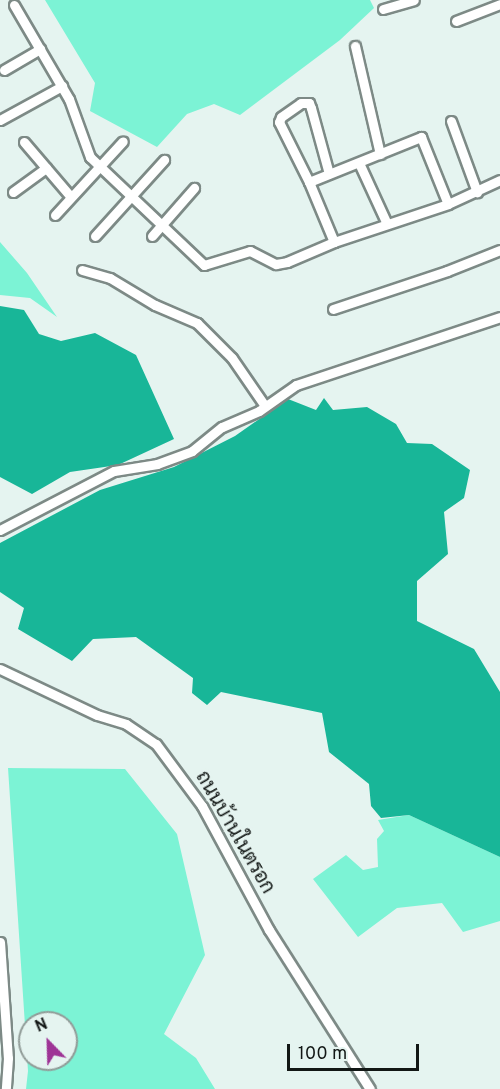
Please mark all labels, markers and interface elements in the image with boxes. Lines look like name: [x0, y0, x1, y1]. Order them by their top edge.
street label: ถนนบ้านในตรอก: [189, 767, 279, 899]
north arrow: [18, 1011, 78, 1071]
text: N: [33, 1015, 51, 1038]
scale bar: [290, 1032, 422, 1070]
text: 100 m: [298, 1043, 347, 1066]

